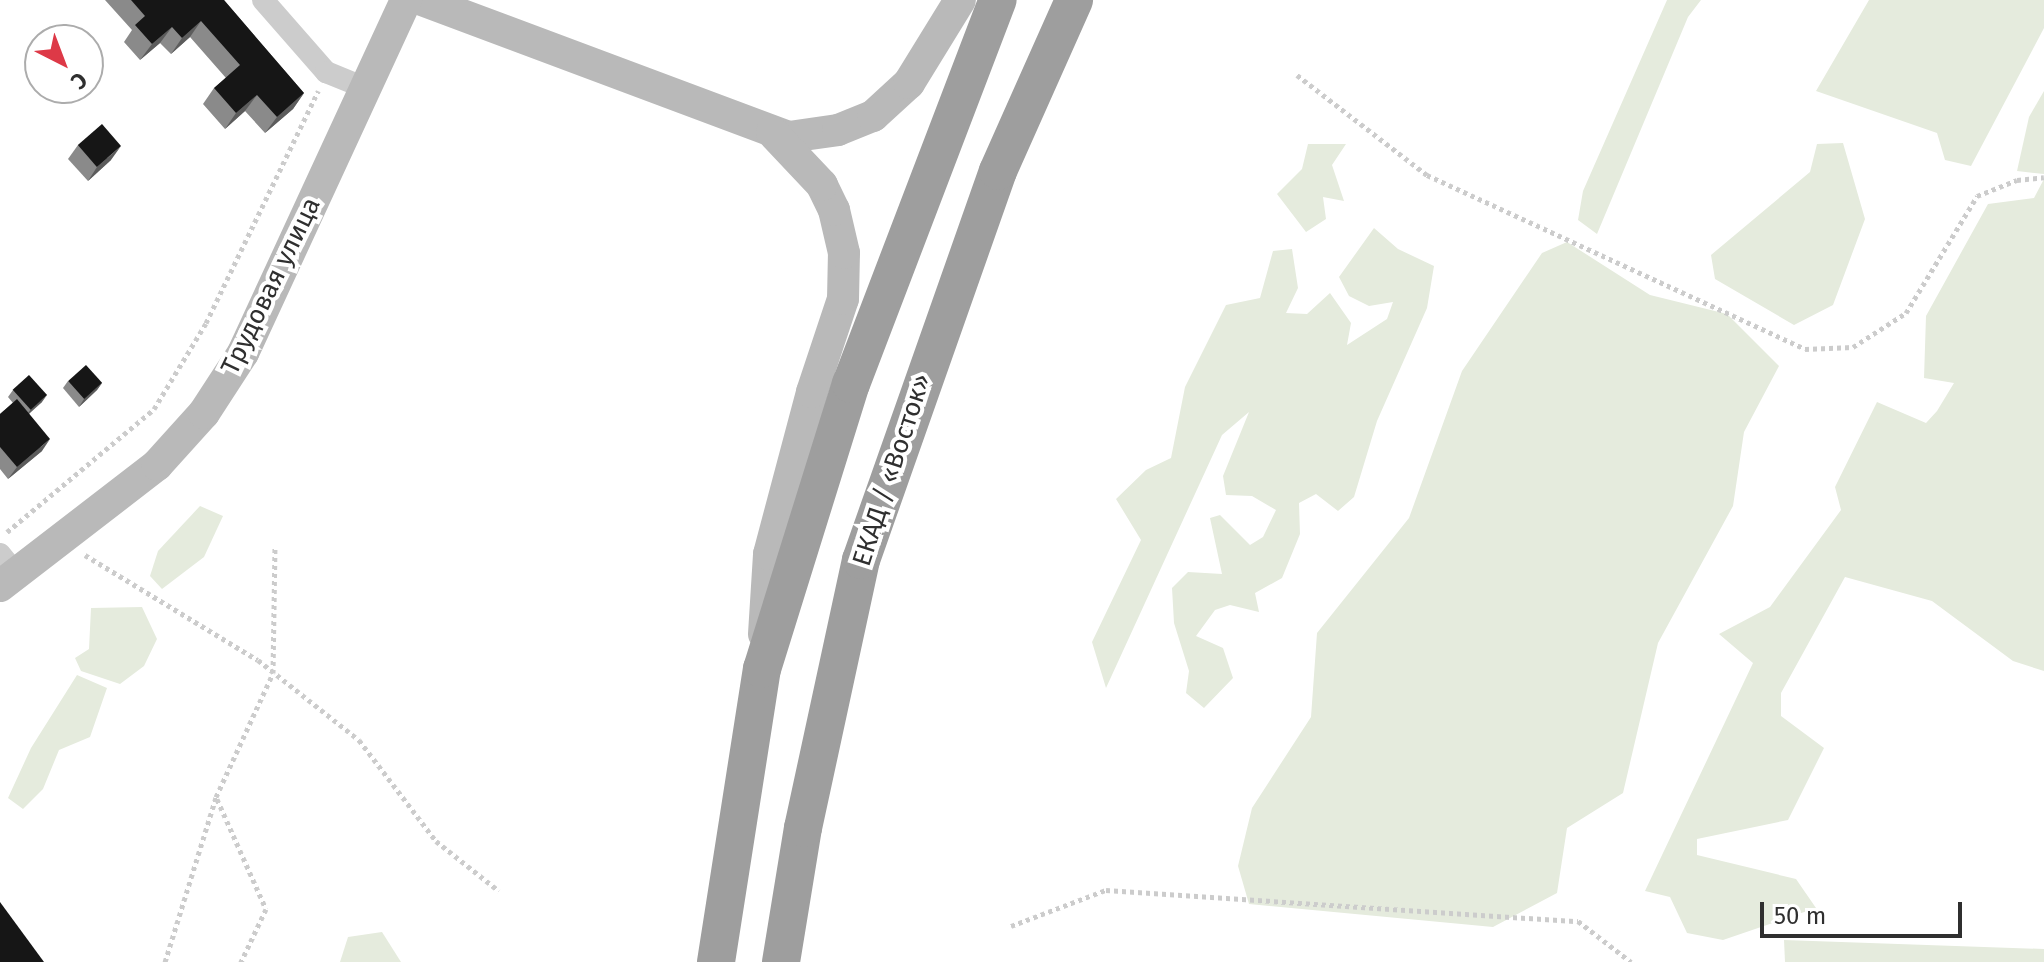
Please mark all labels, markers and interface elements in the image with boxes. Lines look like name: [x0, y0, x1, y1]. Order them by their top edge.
north arrow: [24, 24, 104, 104]
text: С: [65, 66, 93, 95]
street label: Трудовая улица: [215, 192, 327, 380]
street label: ЕКАД / «Восток»: [846, 370, 938, 570]
scale bar: [1764, 886, 1966, 936]
text: 50 m: [1774, 902, 1826, 930]

